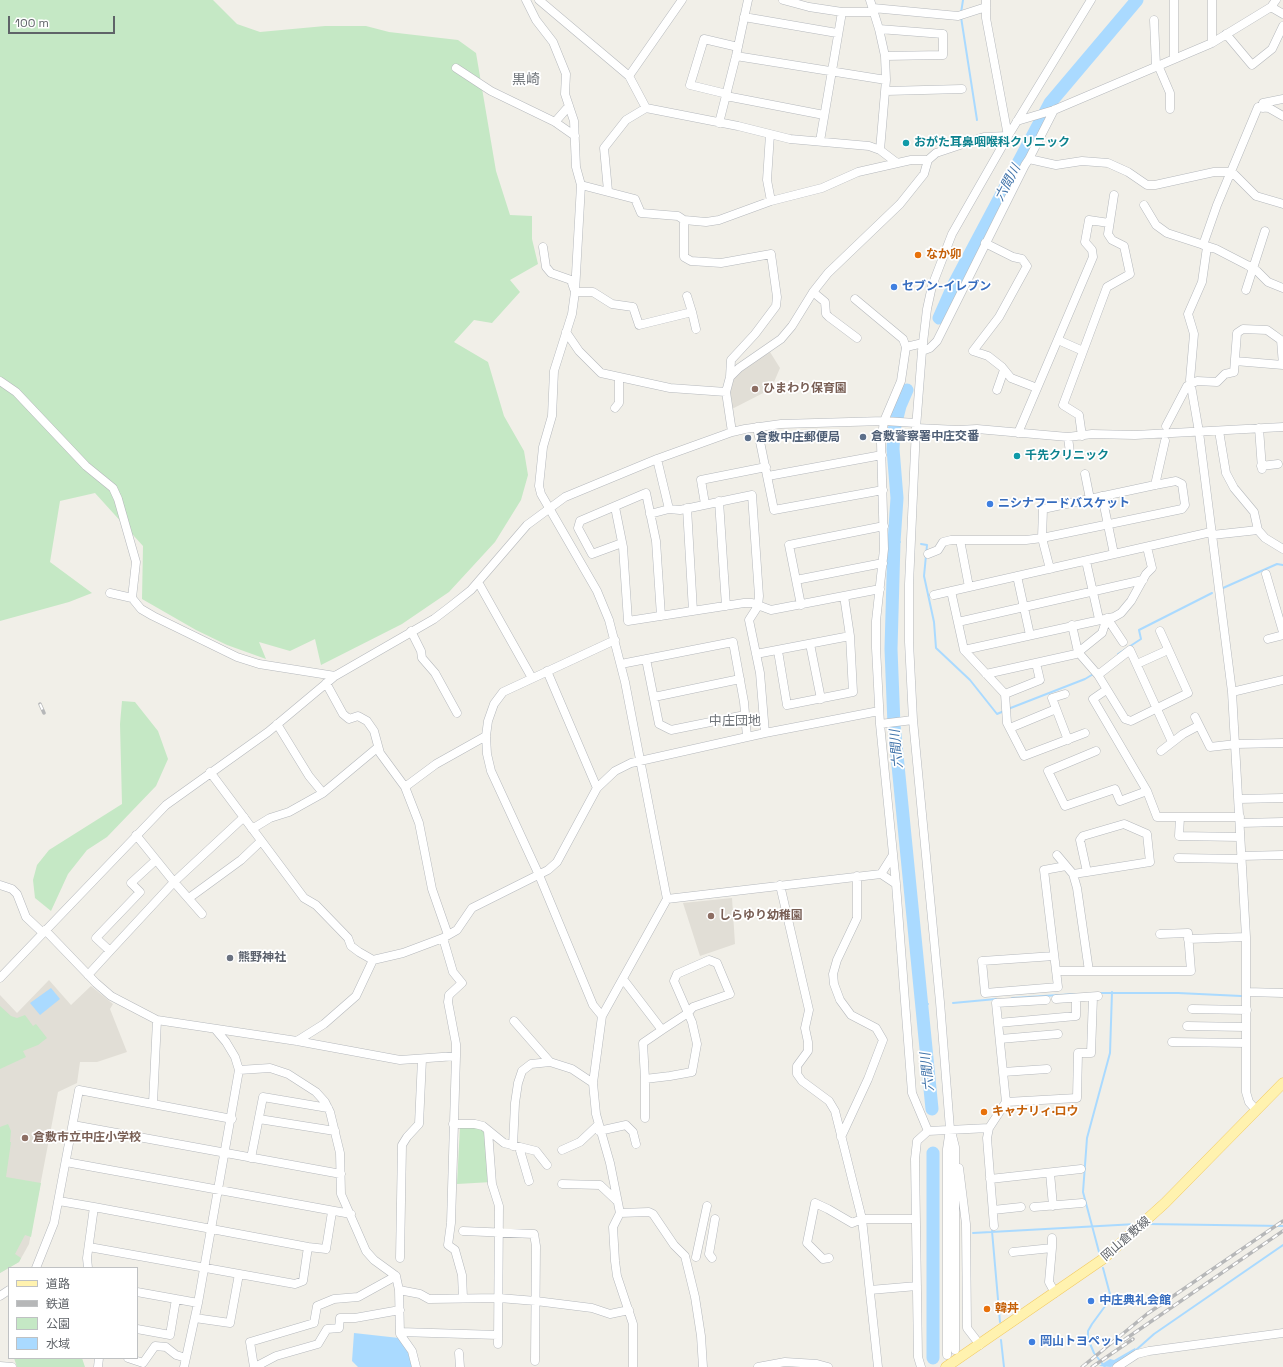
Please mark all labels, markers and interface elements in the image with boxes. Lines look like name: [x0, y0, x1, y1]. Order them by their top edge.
scale bar: [10, 8, 117, 34]
text: 100 m: [15, 15, 49, 31]
district label: 黒崎: [512, 72, 540, 88]
place label: おがた耳鼻咽喉科クリニック: [914, 136, 1070, 150]
marker: おがた耳鼻咽喉科クリニック: [901, 138, 911, 148]
water label: 六間川: [992, 162, 1024, 204]
place label: なか卯: [926, 248, 962, 262]
marker: なか卯: [913, 250, 923, 260]
place label: セブン-イレブン: [902, 280, 991, 294]
marker: セブン-イレブン: [889, 282, 899, 292]
place label: ひまわり保育園: [763, 382, 847, 396]
marker: ひまわり保育園: [750, 384, 760, 394]
place label: 倉敷警察署中庄交番: [871, 430, 979, 444]
place label: 倉敷中庄郵便局: [756, 431, 840, 445]
marker: 倉敷警察署中庄交番: [858, 432, 868, 442]
marker: 倉敷中庄郵便局: [743, 433, 753, 443]
place label: 千先クリニック: [1025, 449, 1109, 463]
marker: 千先クリニック: [1012, 451, 1022, 461]
place label: ニシナフードバスケット: [998, 497, 1130, 511]
marker: ニシナフードバスケット: [985, 499, 995, 509]
district label: 中庄団地: [709, 713, 761, 729]
water label: 六間川: [888, 729, 906, 769]
place label: しらゆり幼稚園: [719, 909, 803, 923]
marker: しらゆり幼稚園: [706, 911, 716, 921]
place label: 熊野神社: [238, 951, 286, 965]
marker: 熊野神社: [225, 953, 235, 963]
water label: 六間川: [918, 1052, 938, 1092]
place label: キャナリィ·ロウ: [992, 1105, 1079, 1119]
marker: キャナリィ·ロウ: [979, 1107, 989, 1117]
place label: 倉敷市立中庄小学校: [33, 1131, 141, 1145]
marker: 倉敷市立中庄小学校: [20, 1133, 30, 1143]
street label: 岡山倉敷線: [1099, 1214, 1153, 1264]
legend: [8, 1267, 138, 1359]
text: 道路: [46, 1276, 70, 1292]
place label: 中庄典礼会館: [1099, 1294, 1171, 1308]
text: 鉄道: [46, 1296, 70, 1312]
marker: 中庄典礼会館: [1086, 1296, 1096, 1306]
place label: 韓丼: [995, 1302, 1019, 1316]
marker: 韓丼: [982, 1304, 992, 1314]
text: 公園: [46, 1316, 70, 1332]
place label: 岡山トヨペット: [1040, 1335, 1124, 1349]
text: 水域: [46, 1336, 70, 1352]
marker: 岡山トヨペット: [1027, 1337, 1037, 1347]

